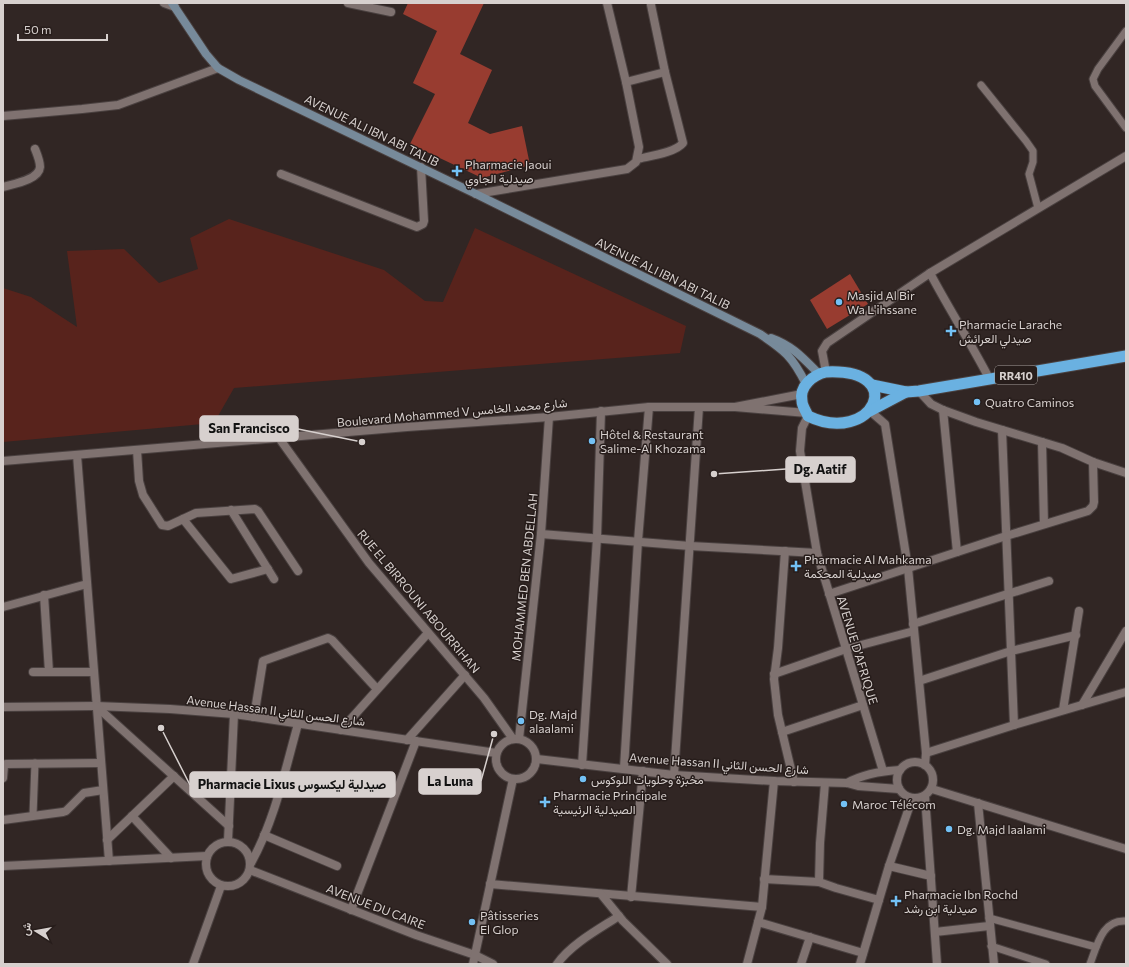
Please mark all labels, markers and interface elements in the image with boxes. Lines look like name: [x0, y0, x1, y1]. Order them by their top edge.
scale bar: [18, 16, 107, 42]
text: 50 m: [24, 22, 52, 36]
street label: AVENUE ALI IBN ABI TALIB: [302, 91, 442, 169]
place label: Pharmacie Jaoui صيدلية الجاوي: [465, 157, 552, 189]
marker: Pharmacie Jaoui صيدلية الجاوي: [452, 166, 462, 176]
street label: AVENUE ALI IBN ABI TALIB: [593, 234, 733, 312]
place label: Masjid Al Bir Wa L'ihssane: [847, 288, 917, 316]
marker: Masjid Al Bir Wa L'ihssane: [834, 297, 844, 307]
place label: Pharmacie Larache صيدلي العرائش: [959, 317, 1062, 349]
marker: Pharmacie Larache صيدلي العرائش: [946, 326, 956, 336]
road number: RR410: [995, 366, 1037, 384]
street label: Boulevard Mohammed V شارع محمد الخامس: [336, 395, 568, 432]
place label: Quatro Caminos: [985, 395, 1074, 409]
marker: Quatro Caminos: [972, 397, 982, 407]
callout: San Francisco: [200, 416, 298, 441]
text: San Francisco: [208, 420, 290, 436]
place label: Hôtel & Restaurant Salime-Al Khozama: [600, 427, 706, 455]
marker: Hôtel & Restaurant Salime-Al Khozama: [587, 436, 597, 446]
callout: Dg. Aatif: [786, 457, 855, 482]
text: Dg. Aatif: [793, 461, 847, 477]
street label: MOHAMMED BEN ABDELLAH: [508, 492, 540, 662]
street label: RUE EL BIRROUNI ABOURRIHAN: [355, 526, 483, 676]
place label: Pharmacie Al Mahkama صيدلية المحكمة: [804, 552, 932, 581]
marker: Pharmacie Al Mahkama صيدلية المحكمة: [791, 561, 801, 571]
street label: AVENUE D'AFRIQUE: [835, 594, 881, 706]
street label: Avenue Hassan II شارع الحسن الثاني: [185, 692, 366, 732]
place label: Dg. Majd alaalami: [529, 707, 577, 735]
marker: Dg. Majd alaalami: [516, 716, 526, 726]
street label: Avenue Hassan II شارع الحسن الثاني: [628, 750, 809, 780]
callout: La Luna: [419, 769, 481, 794]
callout: Pharmacie Lixus صيدلية ليكسوس: [190, 772, 395, 797]
place label: مخبزة وحلويات اللوكوس: [591, 772, 704, 788]
text: La Luna: [427, 773, 473, 789]
marker: مخبزة وحلويات اللوكوس: [578, 774, 588, 784]
text: Pharmacie Lixus صيدلية ليكسوس: [198, 776, 386, 793]
place label: Pharmacie Principale الصيدلية الرئيسية: [553, 788, 667, 818]
marker: Pharmacie Principale الصيدلية الرئيسية: [540, 797, 550, 807]
place label: Maroc Télécom: [852, 797, 936, 811]
marker: Maroc Télécom: [839, 799, 849, 809]
place label: Dg. Majd laalami: [957, 822, 1046, 836]
marker: Dg. Majd laalami: [944, 824, 954, 834]
street label: AVENUE DU CAIRE: [325, 881, 427, 931]
place label: Pharmacie Ibn Rochd صيدلية ابن رشد: [904, 887, 1018, 917]
marker: Pharmacie Ibn Rochd صيدلية ابن رشد: [891, 896, 901, 906]
place label: Pâtisseries El Glop: [480, 908, 539, 936]
north arrow: [16, 911, 56, 951]
marker: Pâtisseries El Glop: [467, 917, 477, 927]
text: ش: [18, 921, 34, 937]

